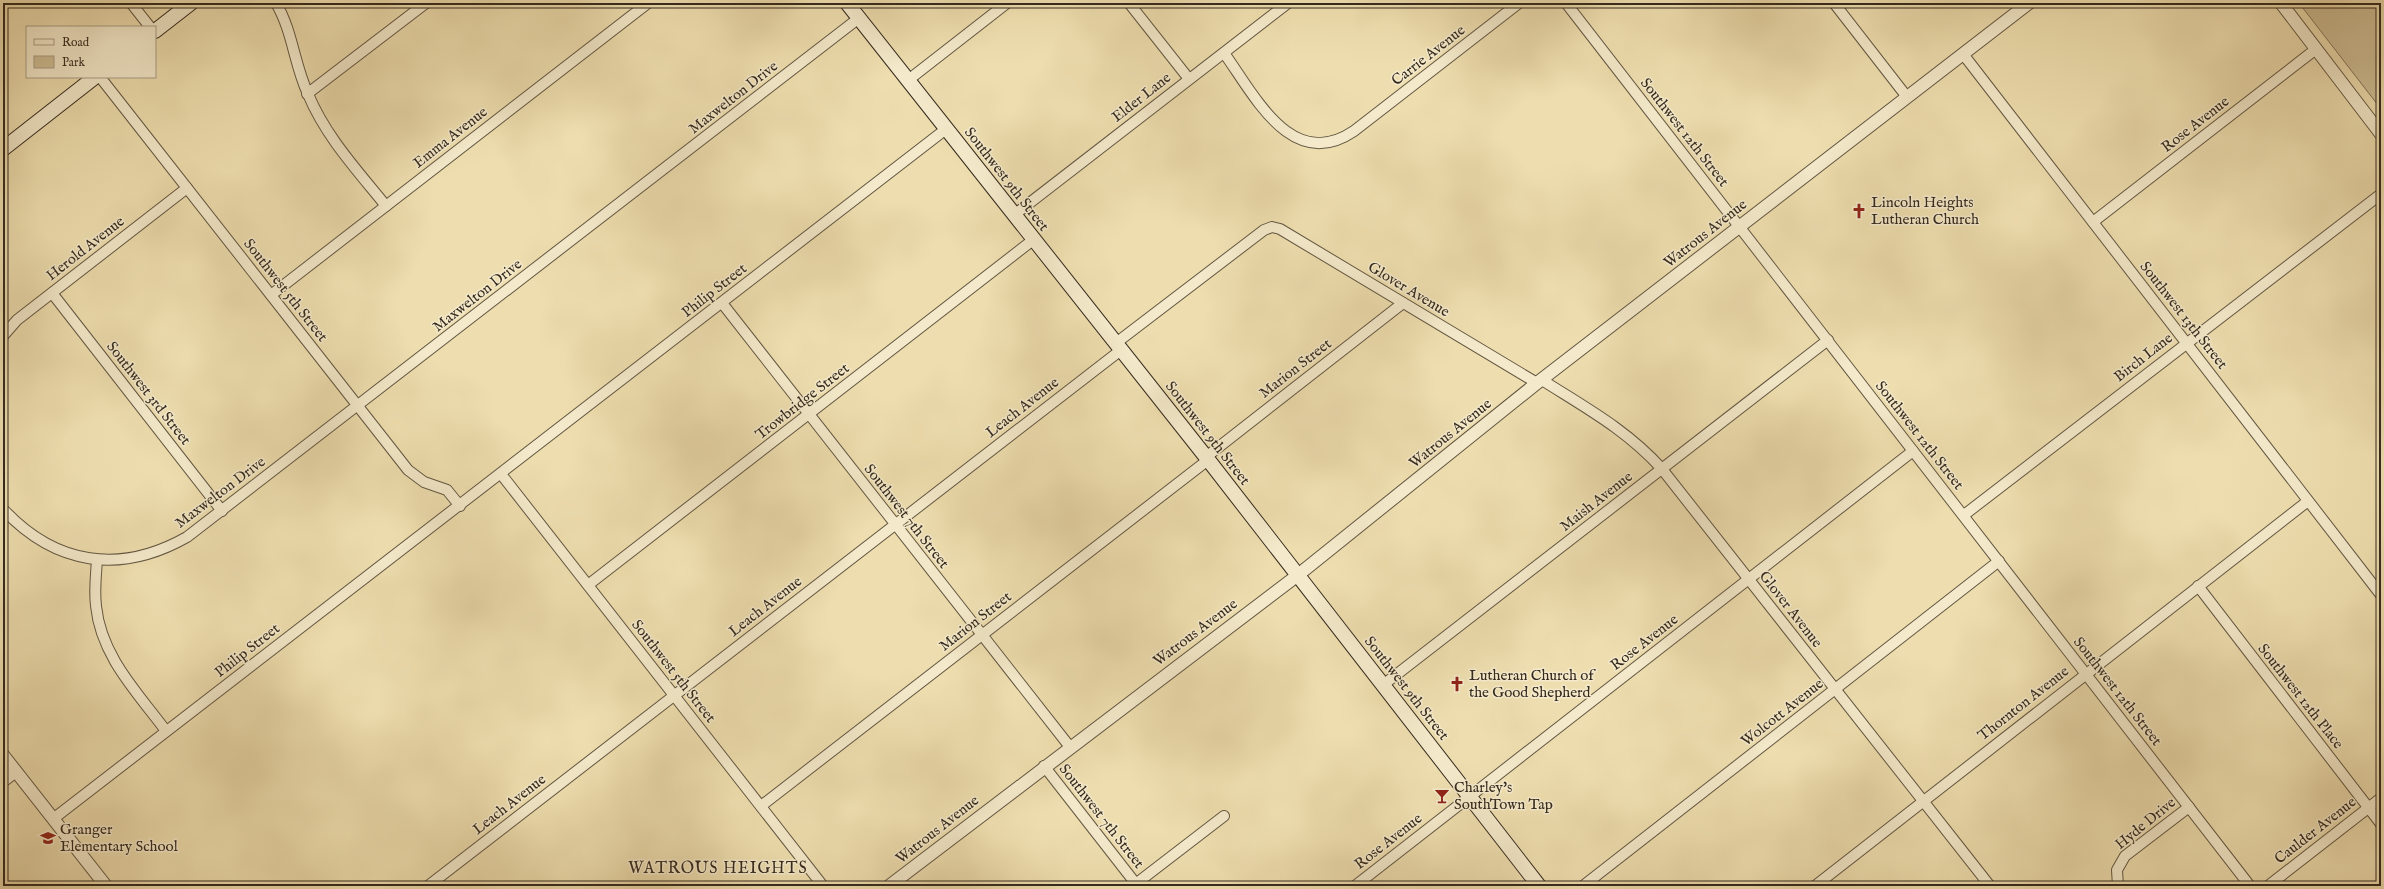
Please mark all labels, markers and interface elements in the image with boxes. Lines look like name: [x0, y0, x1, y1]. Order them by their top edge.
street label: Carrie Avenue: [1388, 21, 1469, 90]
legend: [26, 26, 156, 78]
text: Road: [62, 35, 90, 50]
text: Park: [62, 55, 85, 70]
street label: Maxwelton Drive: [685, 57, 782, 138]
street label: Elder Lane: [1108, 68, 1175, 126]
street label: Southwest 12th Street: [1636, 74, 1733, 191]
street label: Rose Avenue: [2158, 92, 2233, 157]
street label: Emma Avenue: [409, 102, 491, 172]
street label: Southwest 9th Street: [960, 123, 1053, 235]
place label: Lincoln Heights Lutheran Church: [1871, 193, 1979, 229]
street label: Watrous Avenue: [1660, 195, 1751, 272]
church icon: Lincoln Heights Lutheran Church: [1850, 202, 1868, 220]
street label: Herold Avenue: [42, 212, 128, 285]
street label: Southwest 5th Street: [239, 235, 332, 346]
street label: Maxwelton Drive: [429, 255, 526, 336]
street label: Glover Avenue: [1364, 258, 1453, 321]
street label: Southwest 13th Street: [2136, 258, 2232, 373]
street label: Philip Street: [678, 259, 751, 322]
street label: Birch Lane: [2110, 329, 2176, 386]
street label: Marion Street: [1255, 334, 1335, 403]
street label: Southwest 3rd Street: [102, 338, 195, 449]
street label: Trowbridge Street: [752, 359, 853, 444]
street label: Leach Avenue: [982, 373, 1063, 442]
street label: Southwest 9th Street: [1161, 377, 1254, 489]
street label: Southwest 12th Street: [1871, 377, 1968, 494]
street label: Watrous Avenue: [1405, 394, 1496, 472]
street label: Maxwelton Drive: [171, 452, 269, 532]
street label: Southwest 7th Street: [860, 460, 953, 572]
street label: Maish Avenue: [1556, 467, 1637, 536]
street label: Glover Avenue: [1755, 567, 1826, 651]
street label: Leach Avenue: [725, 572, 806, 641]
street label: Marion Street: [935, 587, 1015, 656]
street label: Watrous Avenue: [1149, 594, 1241, 670]
street label: Rose Avenue: [1607, 610, 1682, 675]
street label: Southwest 5th Street: [627, 616, 720, 727]
street label: Philip Street: [211, 619, 284, 682]
street label: Southwest 9th Street: [1360, 632, 1453, 744]
street label: Southwest 12th Street: [2069, 633, 2166, 750]
street label: Southwest 12th Place: [2254, 640, 2348, 753]
street label: Thornton Avenue: [1974, 662, 2073, 745]
place label: Lutheran Church of the Good Shepherd: [1469, 666, 1596, 702]
street label: Wolcott Avenue: [1737, 674, 1827, 751]
church icon: Lutheran Church of the Good Shepherd: [1448, 675, 1466, 693]
street label: Southwest 7th Street: [1055, 760, 1148, 872]
street label: Leach Avenue: [469, 770, 550, 839]
place label: Charley's SouthTown Tap: [1454, 778, 1553, 814]
bar icon: Charley's SouthTown Tap: [1433, 787, 1451, 805]
street label: Watrous Avenue: [892, 791, 983, 868]
street label: Hyde Drive: [2111, 793, 2180, 854]
street label: Caulder Avenue: [2271, 793, 2360, 868]
street label: Rose Avenue: [1351, 809, 1426, 874]
place label: Granger Elementary School: [60, 820, 179, 856]
school or university icon: Granger Elementary School: [39, 829, 57, 847]
district label: WATROUS HEIGHTS: [628, 859, 808, 879]

